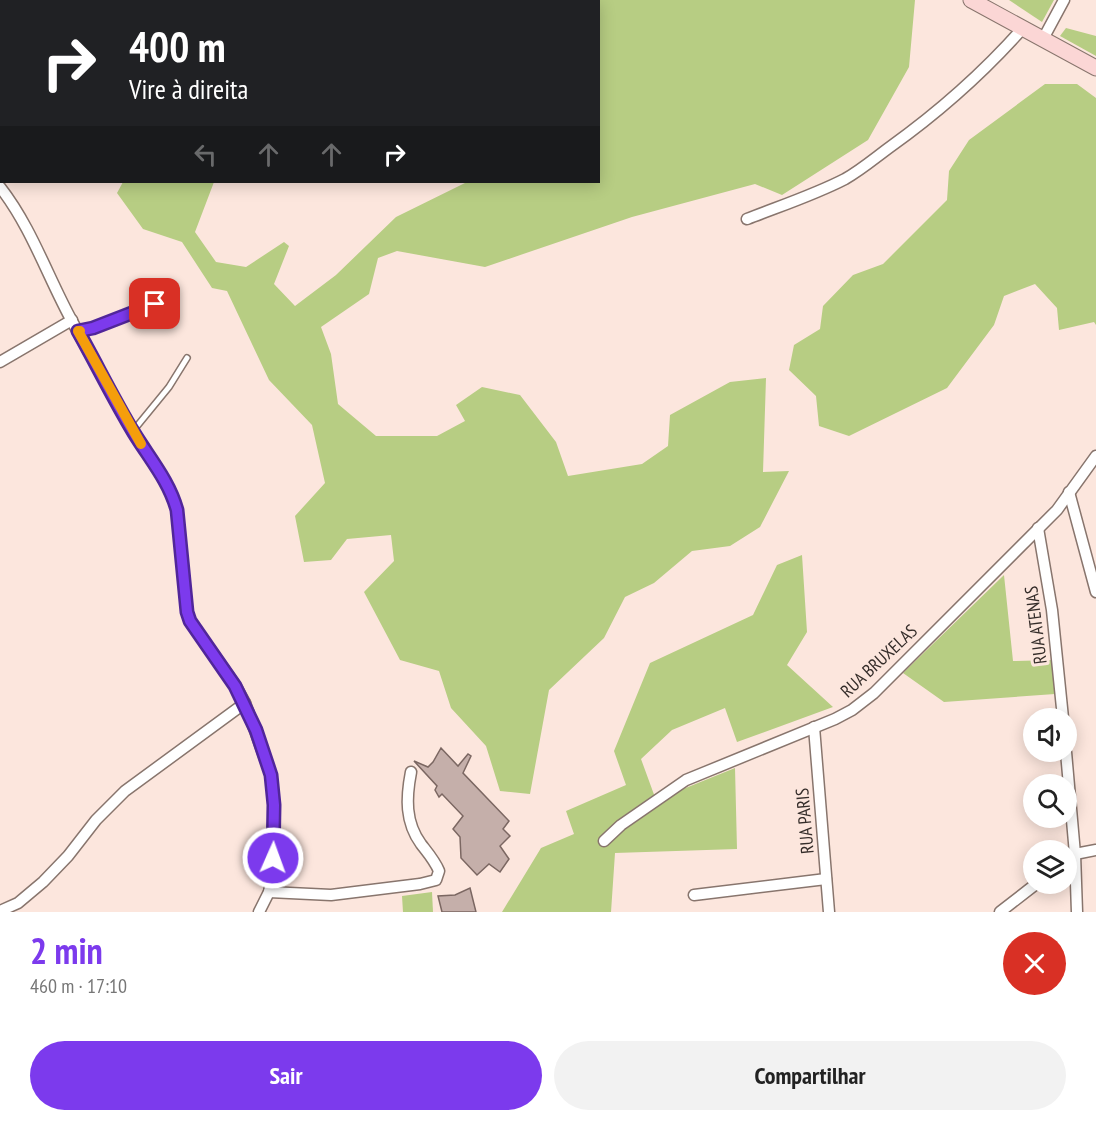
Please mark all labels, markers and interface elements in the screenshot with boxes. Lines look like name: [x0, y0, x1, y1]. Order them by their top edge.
text: 400 m: [129, 19, 226, 74]
icon: right: [30, 24, 108, 102]
text: Vire à direita: [129, 72, 248, 106]
icon: left: [189, 138, 222, 171]
icon: ahead: [252, 138, 285, 171]
icon: ahead: [315, 138, 348, 171]
icon: right: [378, 138, 411, 171]
pin: [129, 278, 180, 329]
icon: arrive: [138, 287, 171, 320]
street label: RUA ATENAS: [1019, 584, 1052, 665]
street label: RUA BRUXELAS: [835, 619, 922, 702]
map controls: [1023, 708, 1077, 894]
button: sound: [1023, 708, 1077, 762]
button: search: [1023, 774, 1077, 828]
street label: RUA PARIS: [790, 787, 819, 855]
position arrow: [241, 826, 305, 890]
button: layers: [1023, 840, 1077, 894]
text: 2 min: [30, 927, 103, 974]
button: close: [1003, 932, 1066, 995]
text: 460 m · 17:10: [30, 973, 127, 999]
button: Sair: [30, 1041, 542, 1110]
button: Compartilhar: [554, 1041, 1066, 1110]

